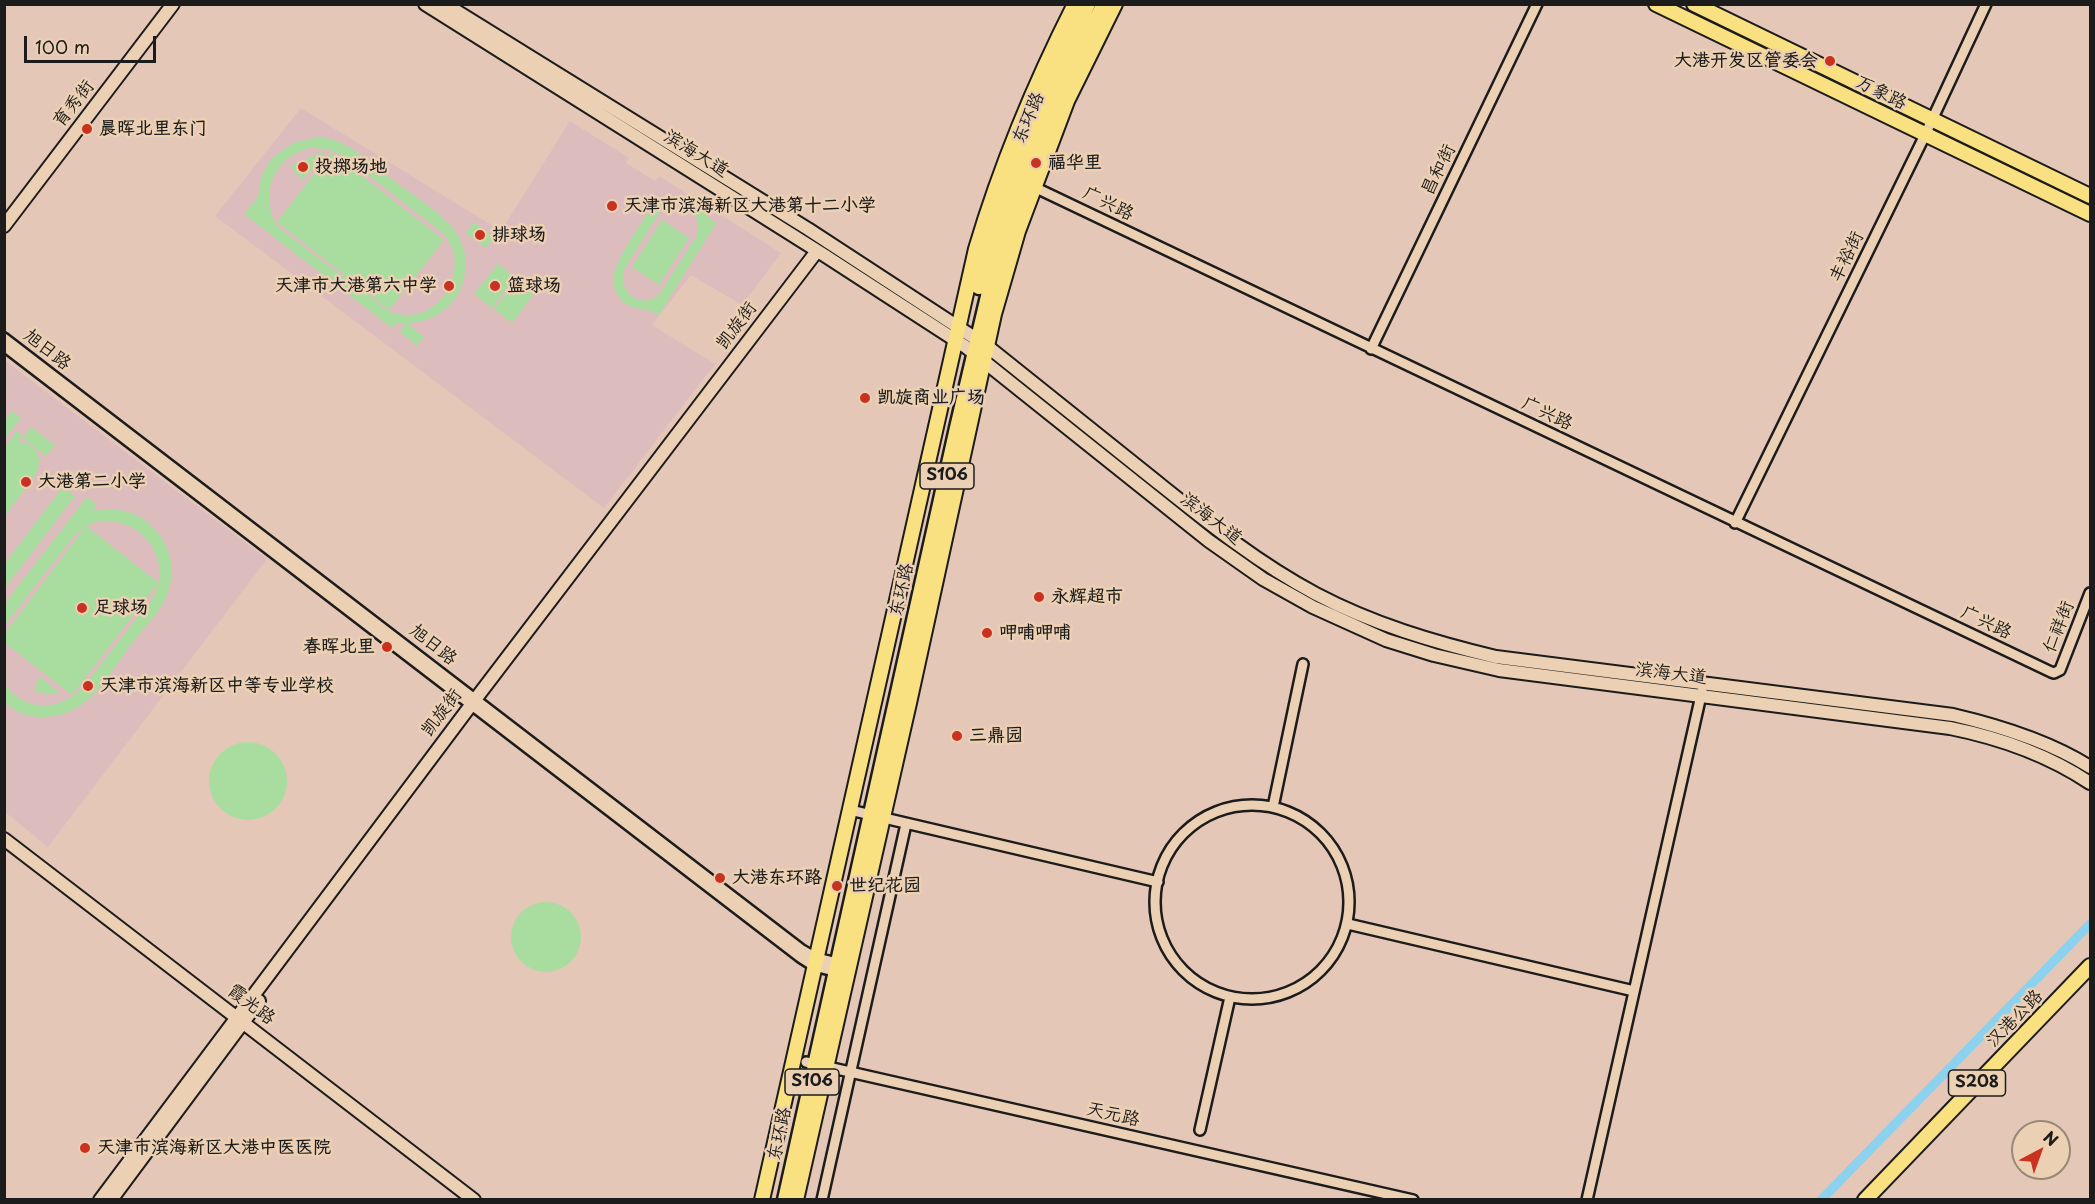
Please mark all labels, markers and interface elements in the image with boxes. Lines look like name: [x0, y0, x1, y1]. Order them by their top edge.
scale bar: [27, 24, 159, 62]
text: 100 m: [35, 33, 90, 60]
place label: 大港开发区管委会: [1674, 50, 1818, 72]
marker: 大港开发区管委会: [1823, 54, 1837, 68]
street label: 万象路: [1852, 71, 1910, 115]
street label: 育秀街: [49, 76, 99, 132]
street label: 东环路: [1009, 89, 1049, 147]
place label: 晨晖北里东门: [99, 118, 207, 140]
marker: 晨晖北里东门: [80, 122, 94, 136]
street label: 滨海大道: [660, 126, 732, 182]
street label: 昌和街: [1417, 141, 1461, 199]
place label: 福华里: [1048, 152, 1102, 174]
place label: 投掷场地: [315, 156, 387, 178]
marker: 福华里: [1029, 156, 1043, 170]
marker: 投掷场地: [296, 160, 310, 174]
street label: 广兴路: [1079, 182, 1137, 226]
place label: 天津市滨海新区大港第十二小学: [624, 195, 876, 217]
marker: 天津市滨海新区大港第十二小学: [605, 199, 619, 213]
place label: 排球场: [492, 224, 546, 246]
marker: 排球场: [473, 228, 487, 242]
street label: 丰裕街: [1825, 228, 1869, 286]
place label: 天津市大港第六中学: [275, 275, 437, 297]
place label: 篮球场: [507, 275, 561, 297]
marker: 天津市大港第六中学: [442, 279, 456, 293]
marker: 篮球场: [488, 279, 502, 293]
street label: 凯旋街: [712, 298, 762, 354]
street label: 旭日路: [19, 325, 75, 375]
place label: 凯旋商业广场: [877, 387, 985, 409]
marker: 凯旋商业广场: [858, 391, 872, 405]
street label: 广兴路: [1518, 393, 1576, 435]
road number: S106: [920, 463, 974, 489]
place label: 大港第二小学: [38, 471, 146, 493]
marker: 大港第二小学: [19, 475, 33, 489]
street label: 滨海大道: [1176, 488, 1246, 550]
street label: 东环路: [885, 561, 919, 619]
place label: 永辉超市: [1051, 586, 1123, 608]
marker: 永辉超市: [1032, 590, 1046, 604]
place label: 足球场: [94, 597, 148, 619]
street label: 仁祥街: [2039, 598, 2079, 656]
marker: 足球场: [75, 601, 89, 615]
street label: 广兴路: [1957, 602, 2015, 644]
street label: 旭日路: [405, 620, 461, 670]
place label: 呷哺呷哺: [999, 622, 1071, 644]
marker: 呷哺呷哺: [980, 626, 994, 640]
place label: 春晖北里: [303, 636, 375, 658]
marker: 春晖北里: [380, 640, 394, 654]
street label: 滨海大道: [1634, 659, 1708, 689]
place label: 天津市滨海新区中等专业学校: [100, 675, 334, 697]
marker: 天津市滨海新区中等专业学校: [81, 679, 95, 693]
street label: 凯旋街: [417, 685, 467, 741]
place label: 三鼎园: [969, 725, 1023, 747]
marker: 三鼎园: [950, 729, 964, 743]
place label: 大港东环路: [732, 867, 822, 889]
marker: 大港东环路: [713, 871, 727, 885]
place label: 世纪花园: [849, 875, 921, 897]
marker: 世纪花园: [830, 879, 844, 893]
street label: 霞光路: [223, 980, 279, 1030]
street label: 汉港公路: [1982, 986, 2048, 1052]
road number: S106: [785, 1069, 839, 1095]
road number: S208: [1948, 1070, 2006, 1096]
street label: 天元路: [1084, 1098, 1142, 1132]
street label: 东环路: [764, 1105, 796, 1163]
north arrow: [2011, 1120, 2071, 1180]
text: N: [2039, 1125, 2064, 1151]
place label: 天津市滨海新区大港中医医院: [97, 1137, 331, 1159]
marker: 天津市滨海新区大港中医医院: [78, 1141, 92, 1155]

